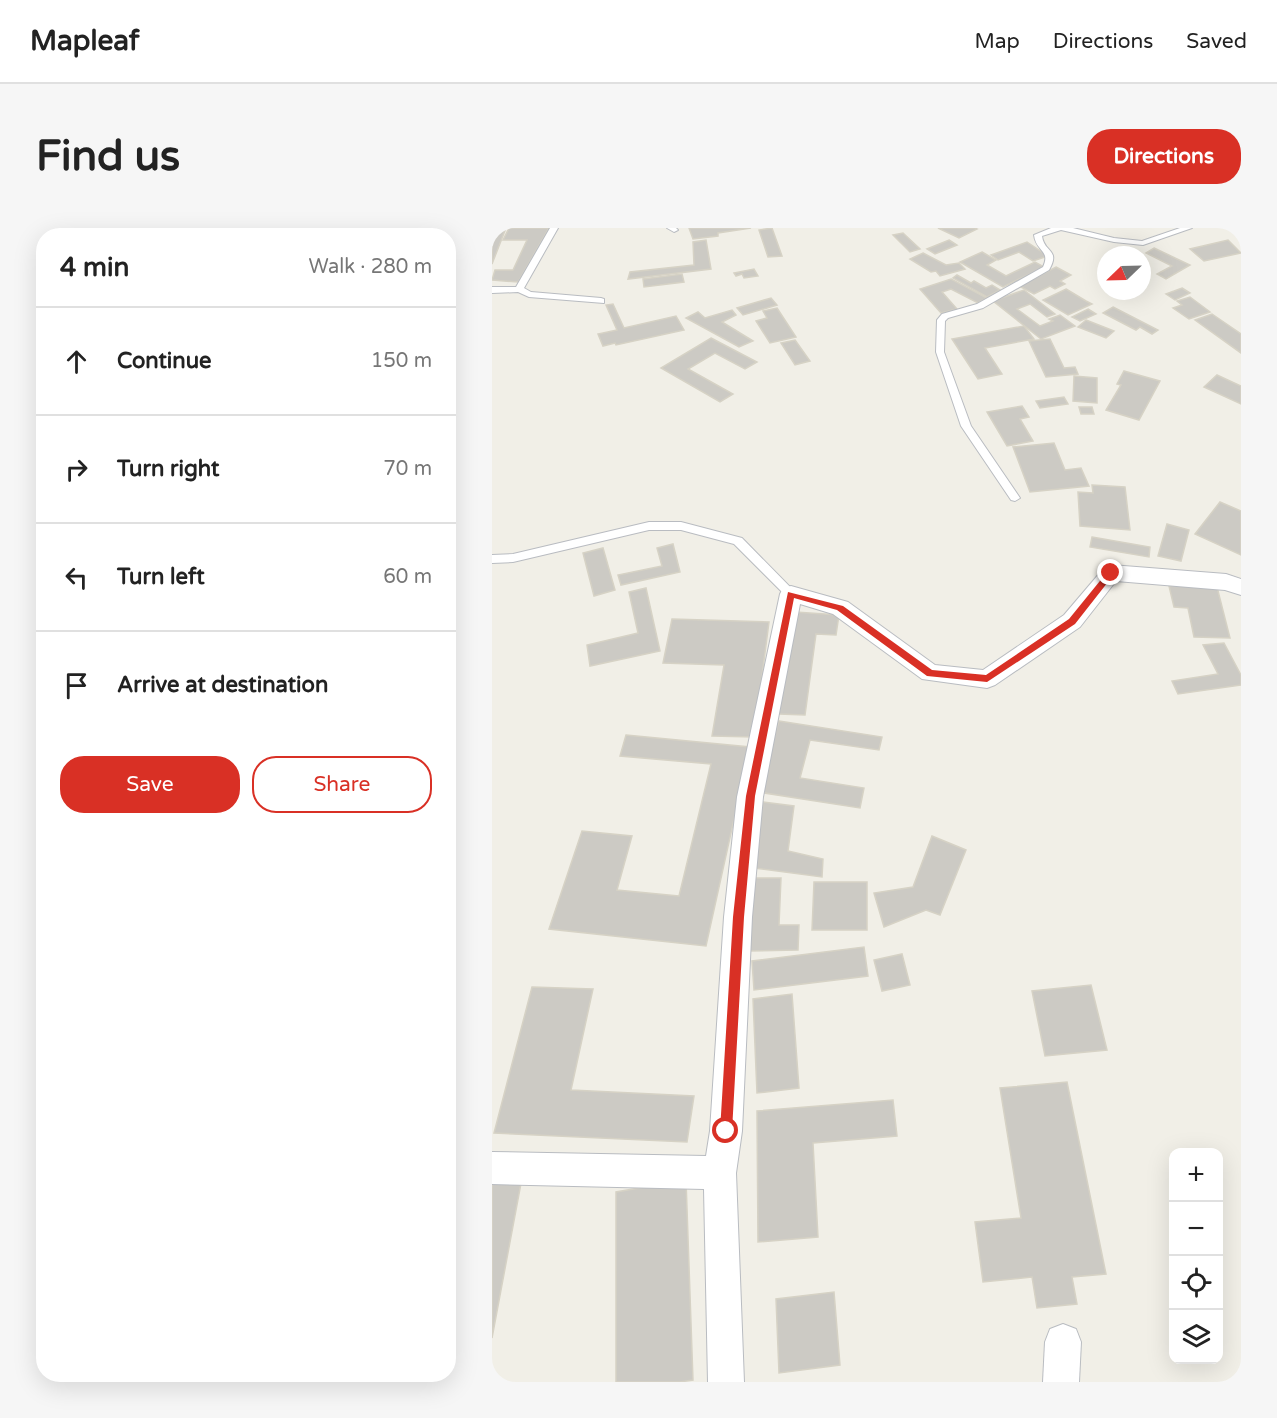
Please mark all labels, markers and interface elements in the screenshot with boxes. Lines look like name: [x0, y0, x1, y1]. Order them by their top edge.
text: Mapleaf: [30, 24, 139, 58]
text: Map: [974, 29, 1020, 54]
text: Directions: [1053, 29, 1153, 54]
text: Saved: [1186, 29, 1247, 54]
button: Directions: [1087, 129, 1241, 184]
text: Find us: [36, 131, 180, 182]
north arrow: [1097, 246, 1151, 300]
text: 4 min: [60, 252, 129, 283]
text: Walk · 280 m: [309, 255, 432, 279]
icon: ahead: [60, 345, 93, 378]
text: Continue: [117, 348, 212, 374]
text: 150 m: [371, 349, 432, 373]
icon: right: [60, 453, 93, 486]
text: Turn right: [117, 456, 219, 482]
text: 70 m: [383, 457, 432, 481]
route end: [1097, 559, 1123, 585]
icon: left: [60, 561, 93, 594]
text: Turn left: [117, 564, 205, 590]
text: 60 m: [383, 565, 432, 589]
icon: arrive: [60, 669, 93, 702]
text: Arrive at destination: [117, 672, 328, 698]
button: Save: [60, 756, 240, 813]
button: Share: [252, 756, 432, 813]
route start: [712, 1117, 738, 1143]
map controls: [1169, 1148, 1223, 1364]
button: +: [1169, 1148, 1223, 1202]
button: −: [1169, 1202, 1223, 1256]
button: locate: [1169, 1256, 1223, 1310]
button: layers: [1169, 1310, 1223, 1364]

